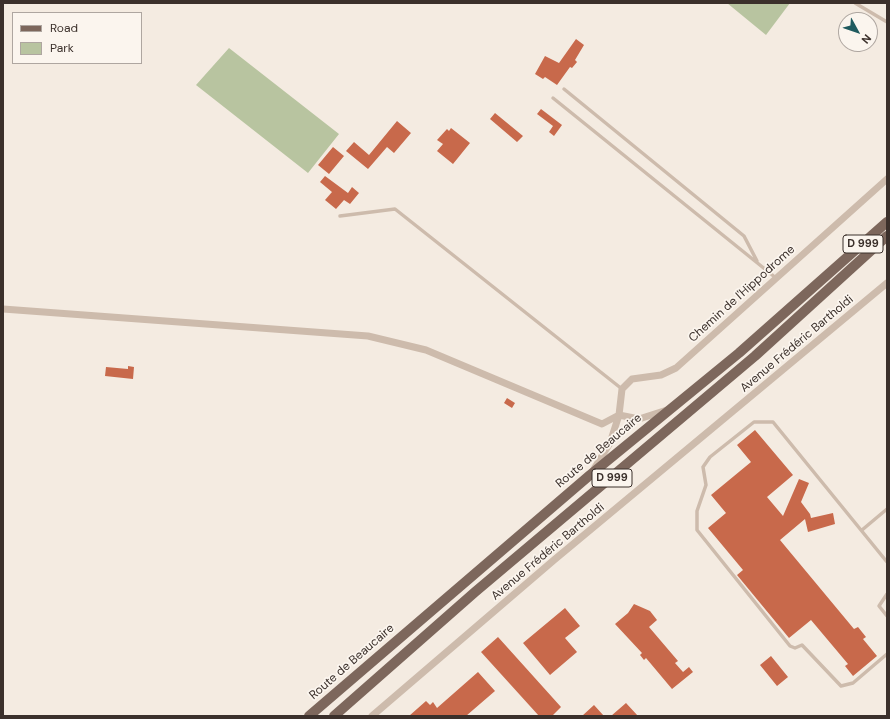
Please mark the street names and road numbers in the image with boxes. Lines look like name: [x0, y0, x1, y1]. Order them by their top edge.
road number: D 999: [843, 235, 883, 253]
street label: Chemin de l'Hippodrome: [686, 243, 798, 345]
street label: Avenue Frédéric Bartholdi: [738, 292, 856, 396]
street label: Route de Beaucaire: [553, 411, 645, 491]
road number: D 999: [592, 469, 632, 487]
street label: Avenue Frédéric Bartholdi: [489, 500, 607, 604]
street label: Route de Beaucaire: [307, 621, 397, 703]

